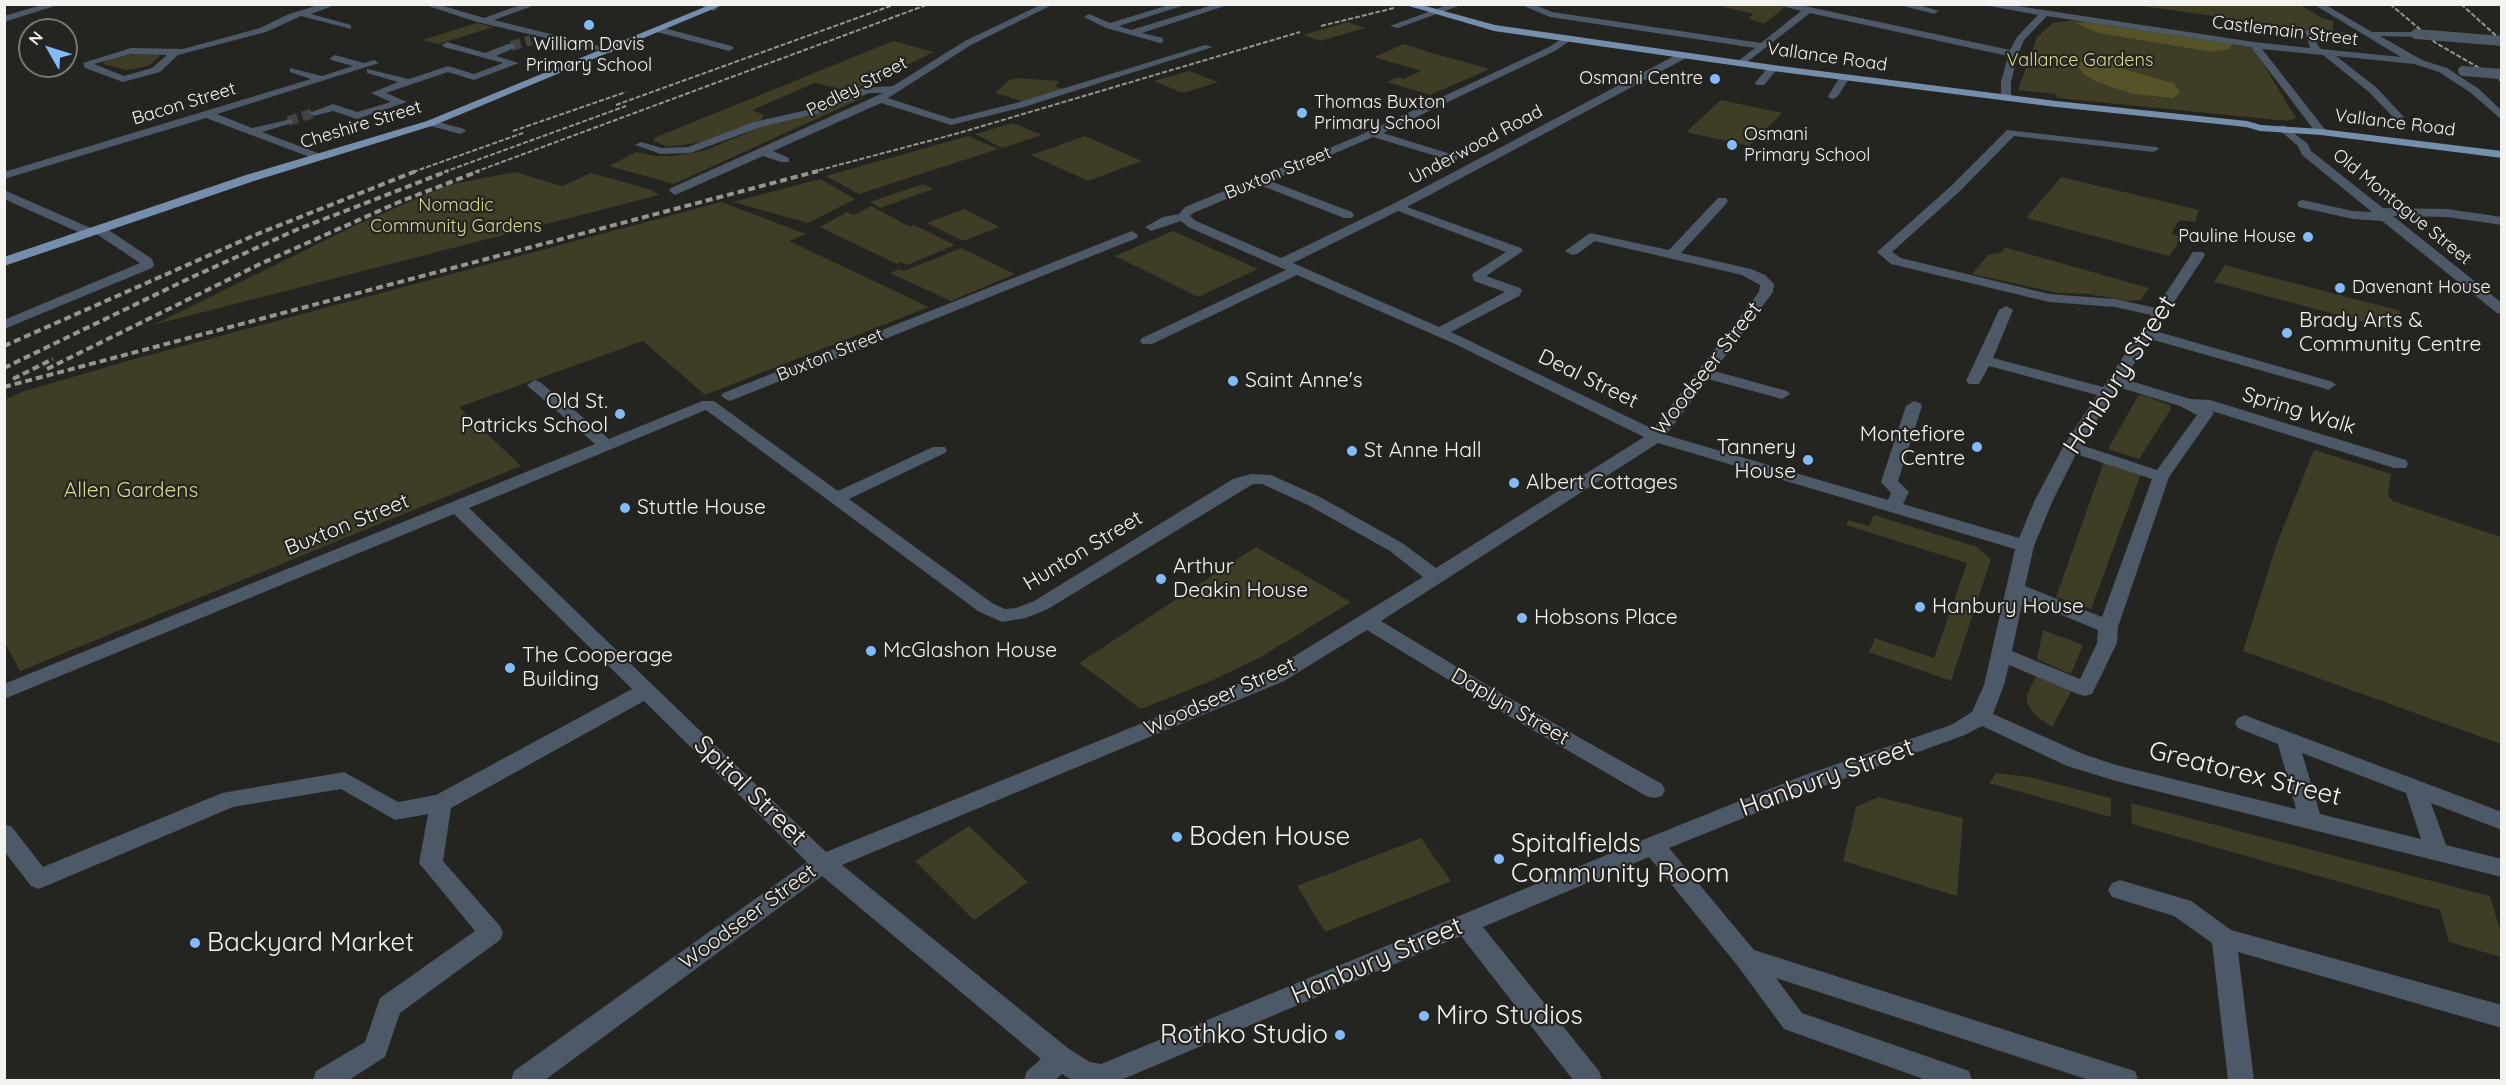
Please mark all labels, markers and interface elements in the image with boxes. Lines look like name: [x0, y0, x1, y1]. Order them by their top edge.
street label: Castlemain Street: [2211, 11, 2359, 51]
north arrow: [18, 18, 78, 78]
marker: William Davis Primary School: [582, 18, 596, 32]
text: N: [24, 27, 47, 49]
place label: William Davis Primary School: [526, 34, 652, 76]
street label: Vallance Road: [1765, 38, 1889, 76]
park label: Vallance Gardens: [2007, 50, 2153, 72]
street label: Pedley Street: [803, 52, 911, 122]
place label: Osmani Centre: [1579, 68, 1703, 90]
marker: Osmani Centre: [1708, 72, 1722, 86]
street label: Bacon Street: [130, 78, 238, 130]
place label: Thomas Buxton Primary School: [1314, 92, 1446, 134]
street label: Cheshire Street: [298, 96, 424, 154]
street label: Underwood Road: [1406, 101, 1546, 189]
street label: Vallance Road: [2333, 105, 2457, 141]
marker: Thomas Buxton Primary School: [1295, 106, 1309, 120]
place label: Osmani Primary School: [1744, 124, 1870, 166]
marker: Osmani Primary School: [1725, 138, 1739, 152]
street label: Buxton Street: [1222, 142, 1334, 204]
street label: Old Montague Street: [2328, 144, 2476, 270]
park label: Nomadic Community Gardens: [370, 195, 542, 238]
place label: Pauline House: [2178, 226, 2296, 248]
marker: Pauline House: [2301, 230, 2315, 244]
place label: Davenant House: [2352, 277, 2491, 299]
marker: Davenant House: [2333, 281, 2347, 295]
street label: Hanbury Street: [2057, 290, 2183, 460]
street label: Woodseer Street: [1647, 297, 1767, 441]
place label: Brady Arts & Community Centre: [2299, 308, 2481, 358]
street label: Buxton Street: [774, 324, 886, 386]
marker: Brady Arts & Community Centre: [2280, 326, 2294, 340]
street label: Deal Street: [1534, 344, 1642, 414]
place label: Saint Anne's: [1245, 368, 1363, 394]
marker: Saint Anne's: [1226, 374, 1240, 388]
street label: Spring Walk: [2239, 382, 2359, 440]
place label: Old St. Patricks School: [461, 389, 608, 439]
marker: Old St. Patricks School: [613, 407, 627, 421]
place label: Montefiore Centre: [1860, 422, 1965, 472]
place label: Tannery House: [1717, 435, 1796, 485]
place label: St Anne Hall: [1364, 438, 1482, 464]
marker: Montefiore Centre: [1970, 440, 1984, 454]
marker: St Anne Hall: [1345, 444, 1359, 458]
marker: Tannery House: [1801, 453, 1815, 467]
place label: Albert Cottages: [1526, 470, 1678, 496]
marker: Albert Cottages: [1507, 476, 1521, 490]
park label: Allen Gardens: [64, 478, 198, 504]
street label: Buxton Street: [281, 489, 413, 561]
place label: Stuttle House: [637, 495, 766, 521]
marker: Stuttle House: [618, 501, 632, 515]
street label: Hunton Street: [1019, 506, 1147, 596]
place label: Arthur Deakin House: [1173, 554, 1308, 604]
marker: Arthur Deakin House: [1154, 572, 1168, 586]
place label: Hanbury House: [1932, 594, 2084, 620]
marker: Hanbury House: [1913, 600, 1927, 614]
place label: Hobsons Place: [1534, 605, 1678, 631]
marker: Hobsons Place: [1515, 611, 1529, 625]
place label: McGlashon House: [883, 638, 1057, 664]
place label: The Cooperage Building: [522, 643, 673, 693]
marker: McGlashon House: [864, 644, 878, 658]
street label: Woodseer Street: [1140, 652, 1300, 742]
marker: The Cooperage Building: [503, 661, 517, 675]
street label: Daplyn Street: [1446, 663, 1574, 751]
street label: Spital Street: [687, 730, 813, 852]
street label: Hanbury Street: [1736, 732, 1918, 824]
street label: Greatorex Street: [2146, 735, 2344, 813]
place label: Boden House: [1189, 821, 1350, 853]
place label: Spitalfields Community Room: [1511, 828, 1730, 890]
marker: Boden House: [1170, 830, 1184, 844]
marker: Spitalfields Community Room: [1492, 852, 1506, 866]
street label: Woodseer Street: [675, 859, 821, 975]
street label: Hanbury Street: [1287, 911, 1467, 1011]
place label: Backyard Market: [207, 927, 414, 959]
marker: Backyard Market: [188, 936, 202, 950]
place label: Miro Studios: [1436, 1000, 1583, 1032]
marker: Miro Studios: [1417, 1009, 1431, 1023]
place label: Rothko Studio: [1160, 1019, 1328, 1051]
marker: Rothko Studio: [1333, 1028, 1347, 1042]

